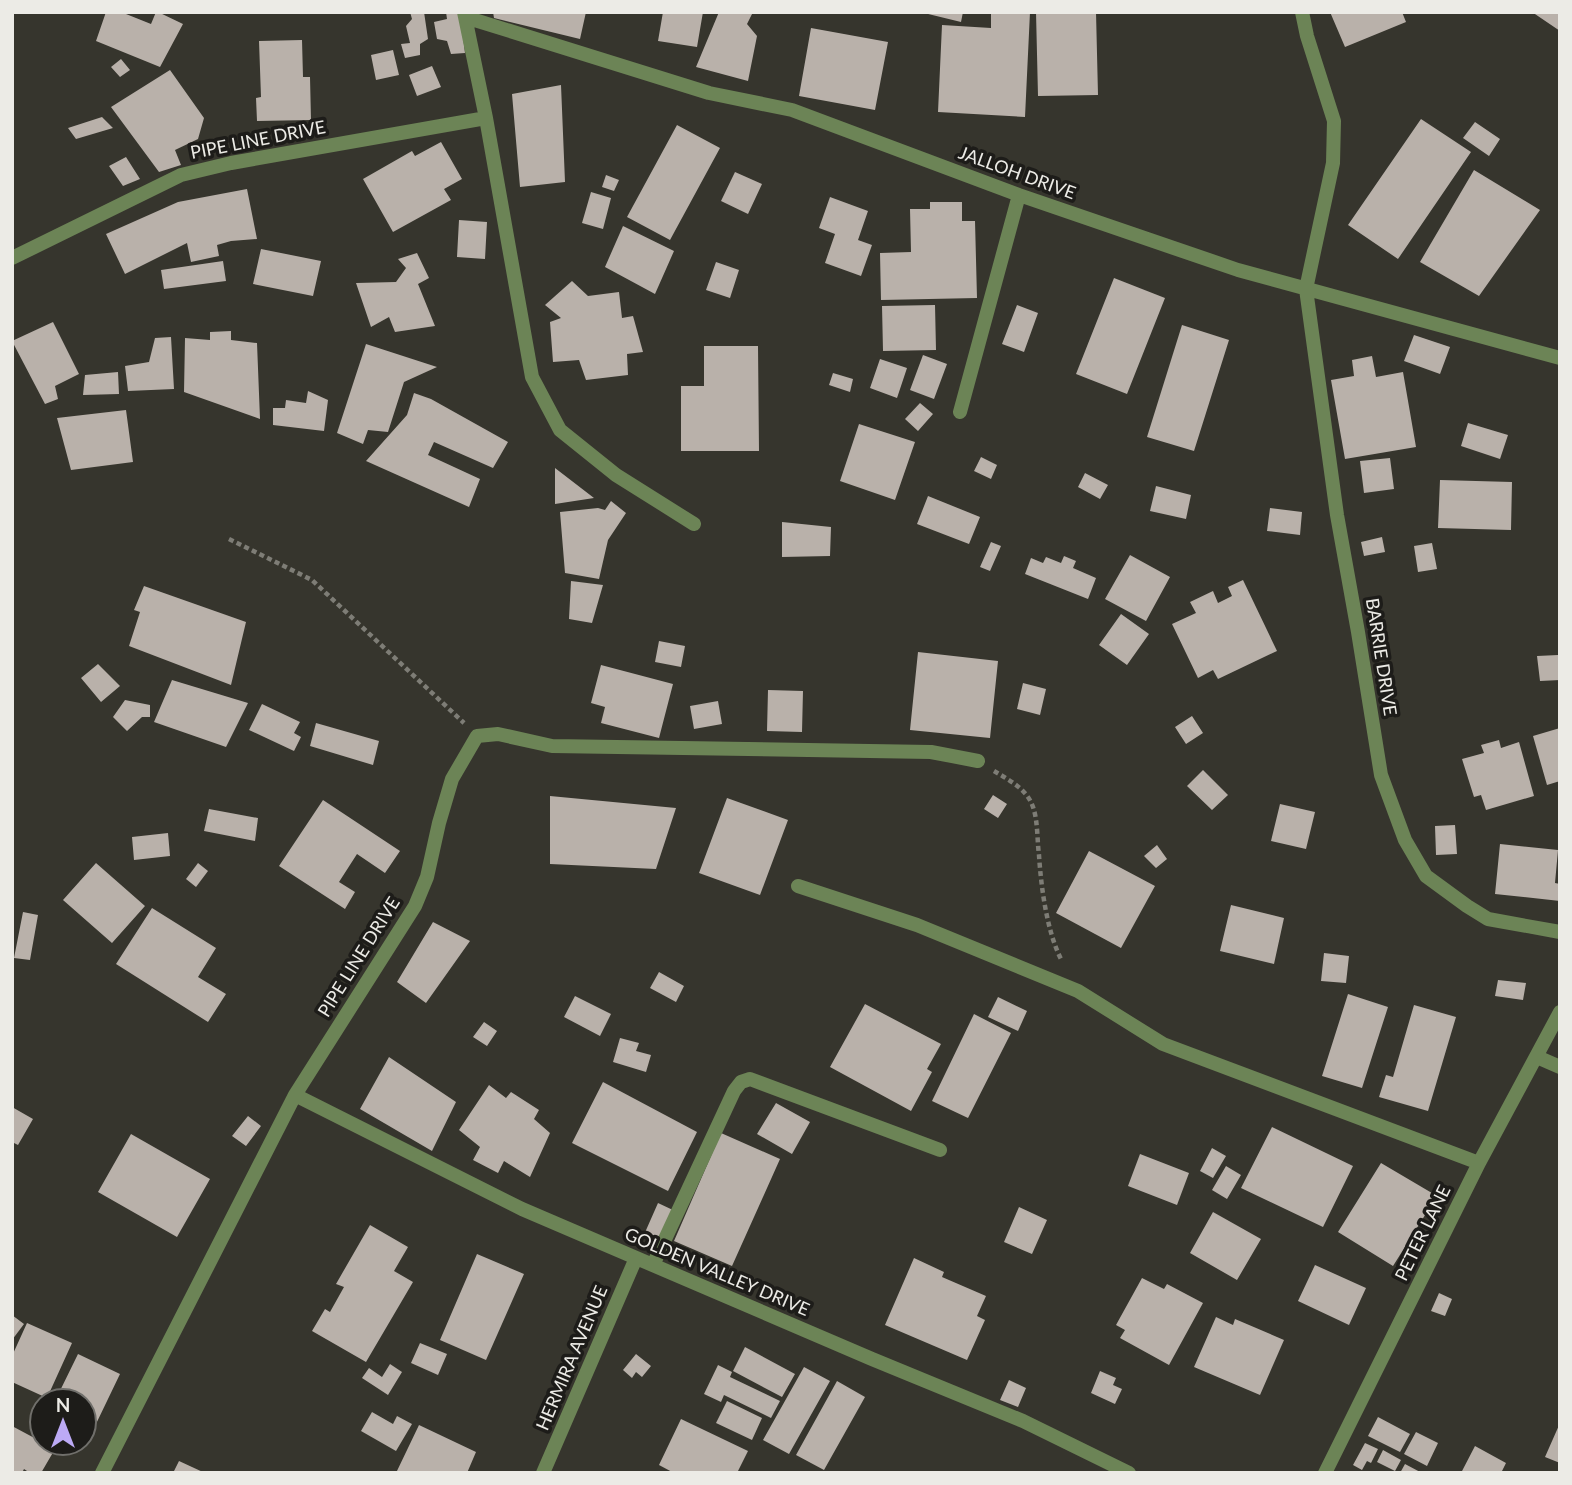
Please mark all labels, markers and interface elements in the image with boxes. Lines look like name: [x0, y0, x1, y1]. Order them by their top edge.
street label: PIPE LINE DRIVE: [188, 115, 327, 163]
street label: JALLOH DRIVE: [956, 141, 1079, 203]
street label: BARRIE DRIVE: [1362, 596, 1402, 717]
street label: PIPE LINE DRIVE: [312, 892, 404, 1021]
street label: PETER LANE: [1389, 1181, 1455, 1284]
street label: GOLDEN VALLEY DRIVE: [622, 1222, 813, 1320]
street label: HERMIRA AVENUE: [531, 1282, 612, 1433]
north arrow: [28, 1387, 98, 1457]
text: N: [56, 1393, 70, 1416]

